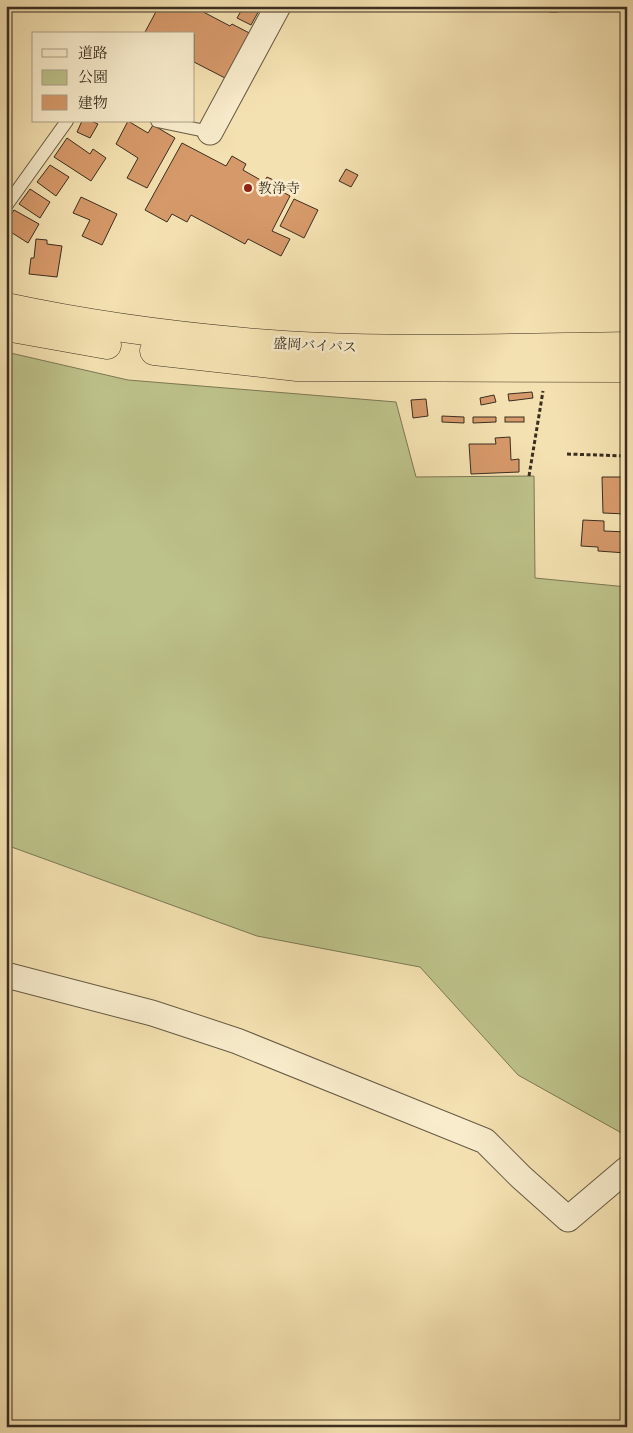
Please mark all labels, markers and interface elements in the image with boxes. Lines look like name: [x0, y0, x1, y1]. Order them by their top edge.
legend: [32, 32, 195, 122]
text: 道路: [78, 43, 108, 63]
text: 公園: [78, 67, 108, 87]
text: 建物: [78, 93, 108, 113]
place label: 教浄寺: [258, 179, 300, 198]
marker: 教浄寺: [242, 182, 254, 194]
street label: 盛岡バイパス: [273, 334, 357, 357]

